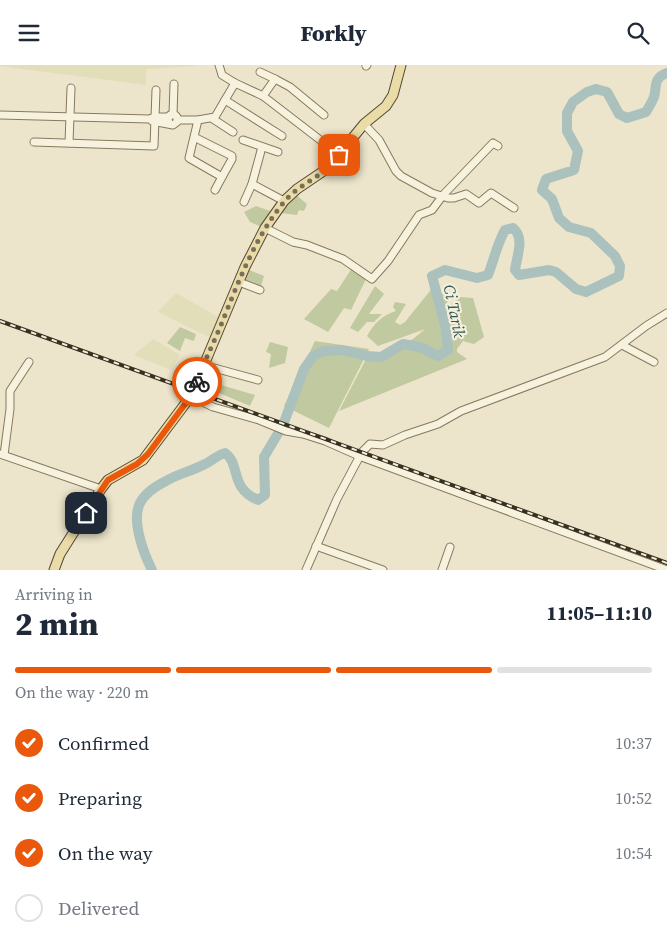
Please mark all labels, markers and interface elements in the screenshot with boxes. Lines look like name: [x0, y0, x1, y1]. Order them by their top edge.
text: Forkly: [300, 18, 367, 48]
icon: menu: [15, 19, 43, 47]
icon: search: [624, 19, 652, 47]
pin: [318, 134, 360, 176]
icon: bag: [325, 141, 353, 169]
water label: Ci Tarik: [439, 283, 471, 340]
courier: [172, 357, 222, 407]
icon: bike: [183, 368, 211, 396]
pin: [65, 492, 107, 534]
icon: home: [72, 499, 100, 527]
text: Arriving in: [15, 583, 93, 605]
text: 11:05–11:10: [547, 600, 652, 626]
text: 2 min: [15, 602, 98, 646]
text: On the way · 220 m: [15, 681, 149, 703]
icon: check: [15, 729, 43, 757]
text: Confirmed: [58, 730, 149, 756]
text: 10:37: [615, 732, 652, 754]
icon: check: [15, 784, 43, 812]
text: Preparing: [58, 785, 142, 811]
text: 10:52: [615, 787, 652, 809]
icon: check: [15, 839, 43, 867]
text: On the way: [58, 840, 153, 866]
text: 10:54: [615, 842, 652, 864]
text: Delivered: [58, 895, 139, 921]

